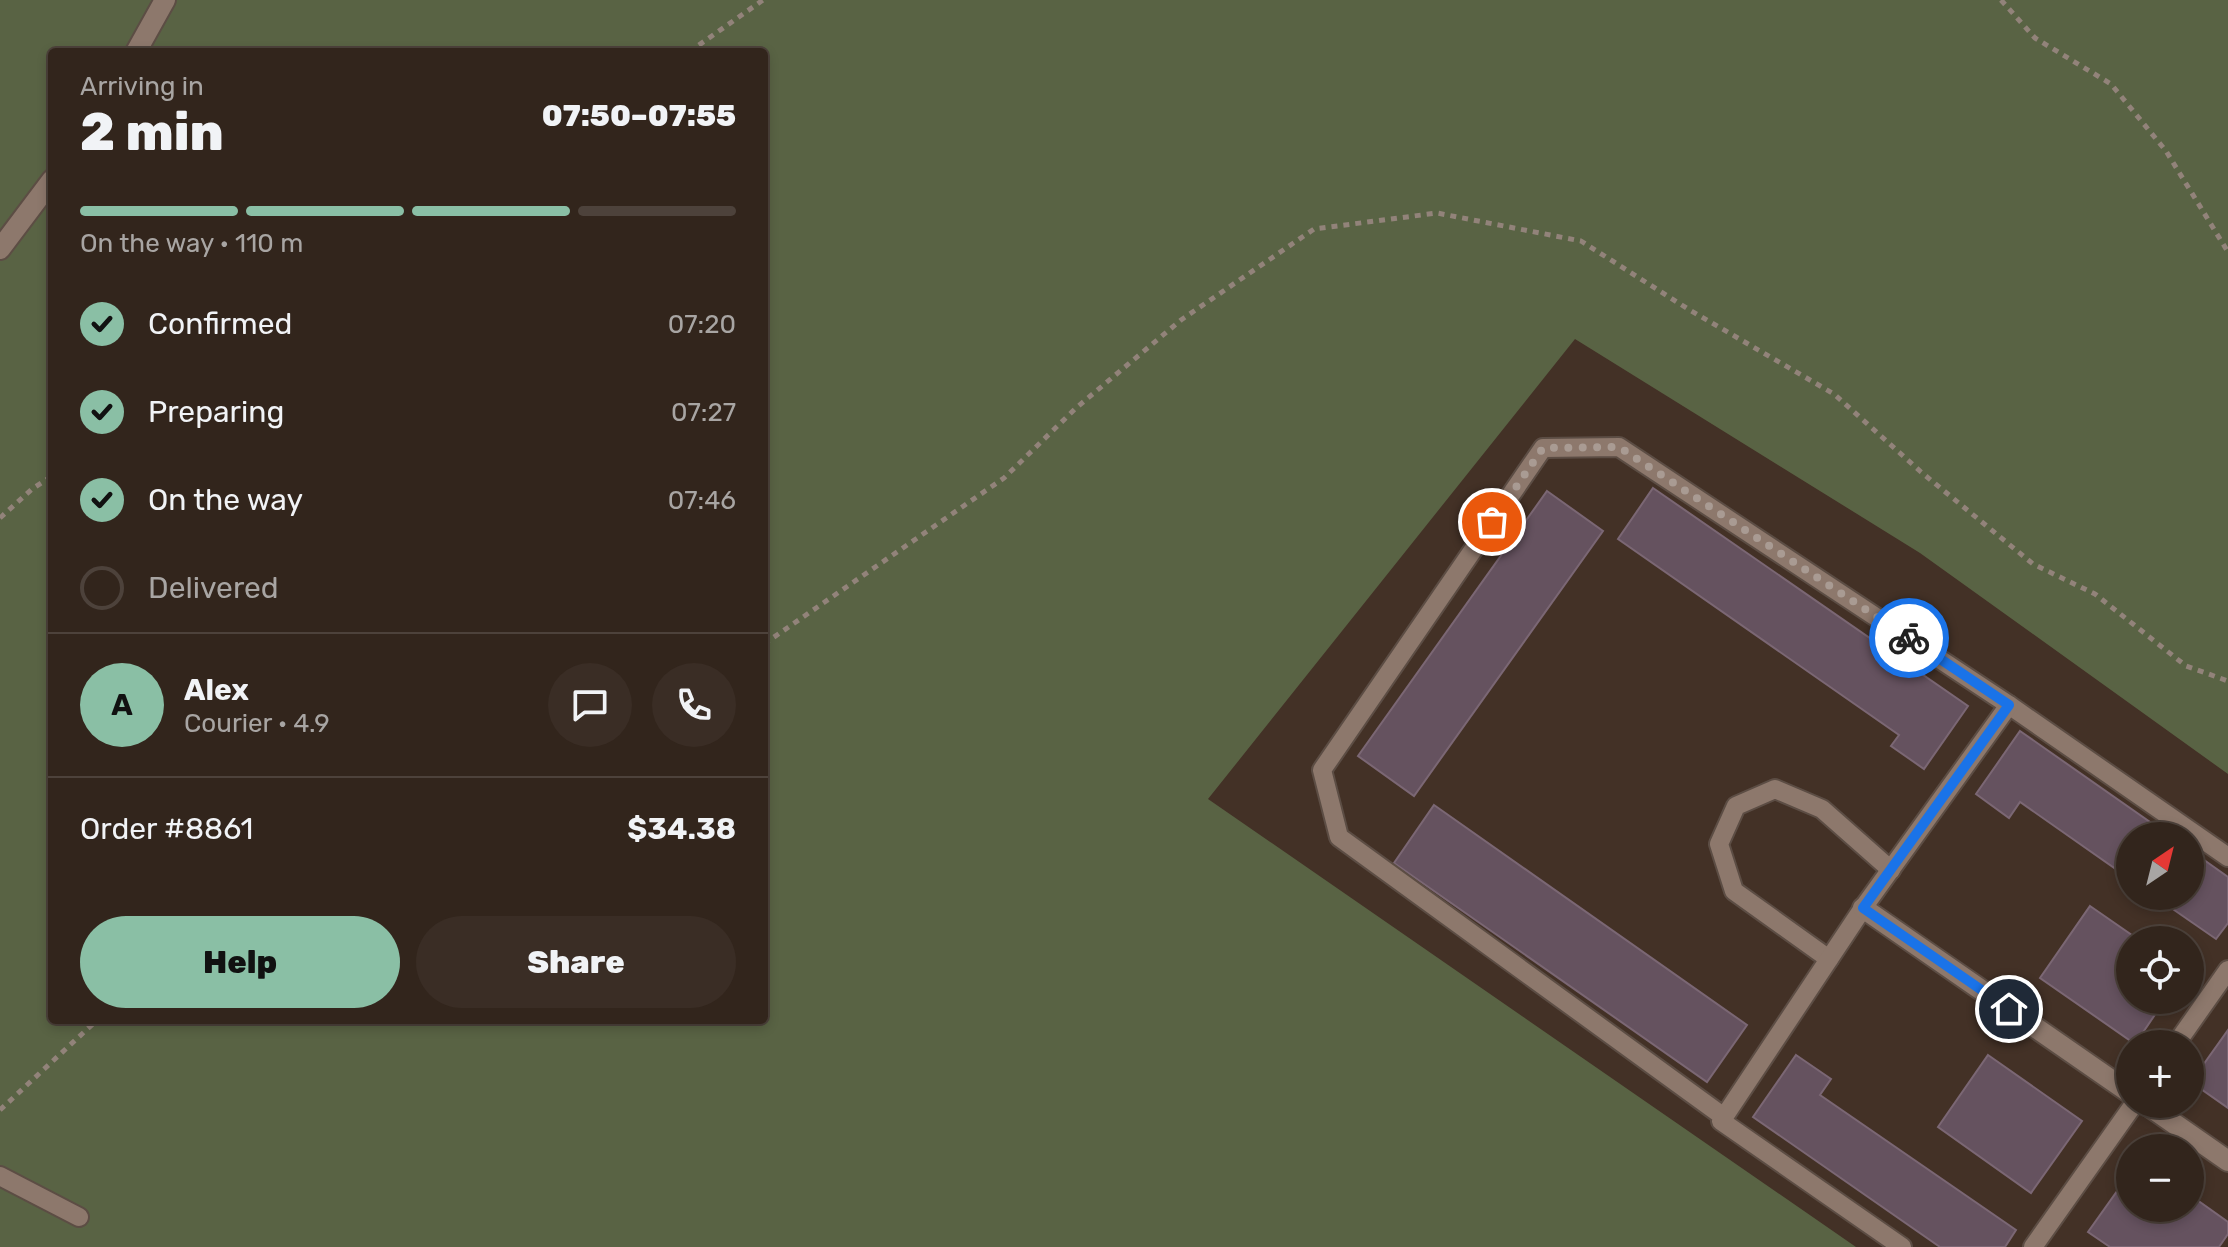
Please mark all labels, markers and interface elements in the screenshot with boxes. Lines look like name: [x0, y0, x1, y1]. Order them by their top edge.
text: Arriving in: [80, 71, 204, 102]
text: 07:50–07:55: [542, 98, 736, 134]
text: 2 min: [80, 101, 224, 163]
text: On the way · 110 m: [80, 228, 303, 259]
icon: check: [80, 302, 124, 346]
text: Confirmed: [148, 306, 292, 342]
text: 07:20: [668, 309, 736, 340]
icon: check: [80, 390, 124, 434]
text: Preparing: [148, 394, 284, 430]
text: 07:27: [671, 397, 736, 428]
icon: check: [80, 478, 124, 522]
text: On the way: [148, 482, 303, 518]
text: 07:46: [668, 485, 736, 516]
pin: [1458, 488, 1526, 556]
icon: bag: [1470, 500, 1514, 544]
text: Delivered: [148, 570, 279, 606]
courier: [1869, 598, 1949, 678]
icon: bike: [1887, 616, 1931, 660]
button: chat: [548, 663, 632, 747]
button: phone: [652, 663, 736, 747]
text: Alex: [184, 672, 249, 708]
text: A: [111, 687, 133, 723]
text: Courier · 4.9: [184, 708, 330, 739]
text: Order #8861: [80, 811, 253, 847]
text: $34.38: [627, 811, 736, 847]
north arrow: [2116, 822, 2204, 910]
map controls: [2116, 822, 2204, 1222]
button: Help: [80, 916, 400, 1008]
button: Share: [416, 916, 736, 1008]
button: locate: [2116, 926, 2204, 1014]
pin: [1975, 975, 2043, 1043]
icon: home: [1987, 987, 2031, 1031]
button: +: [2116, 1030, 2204, 1118]
button: −: [2116, 1134, 2204, 1222]

